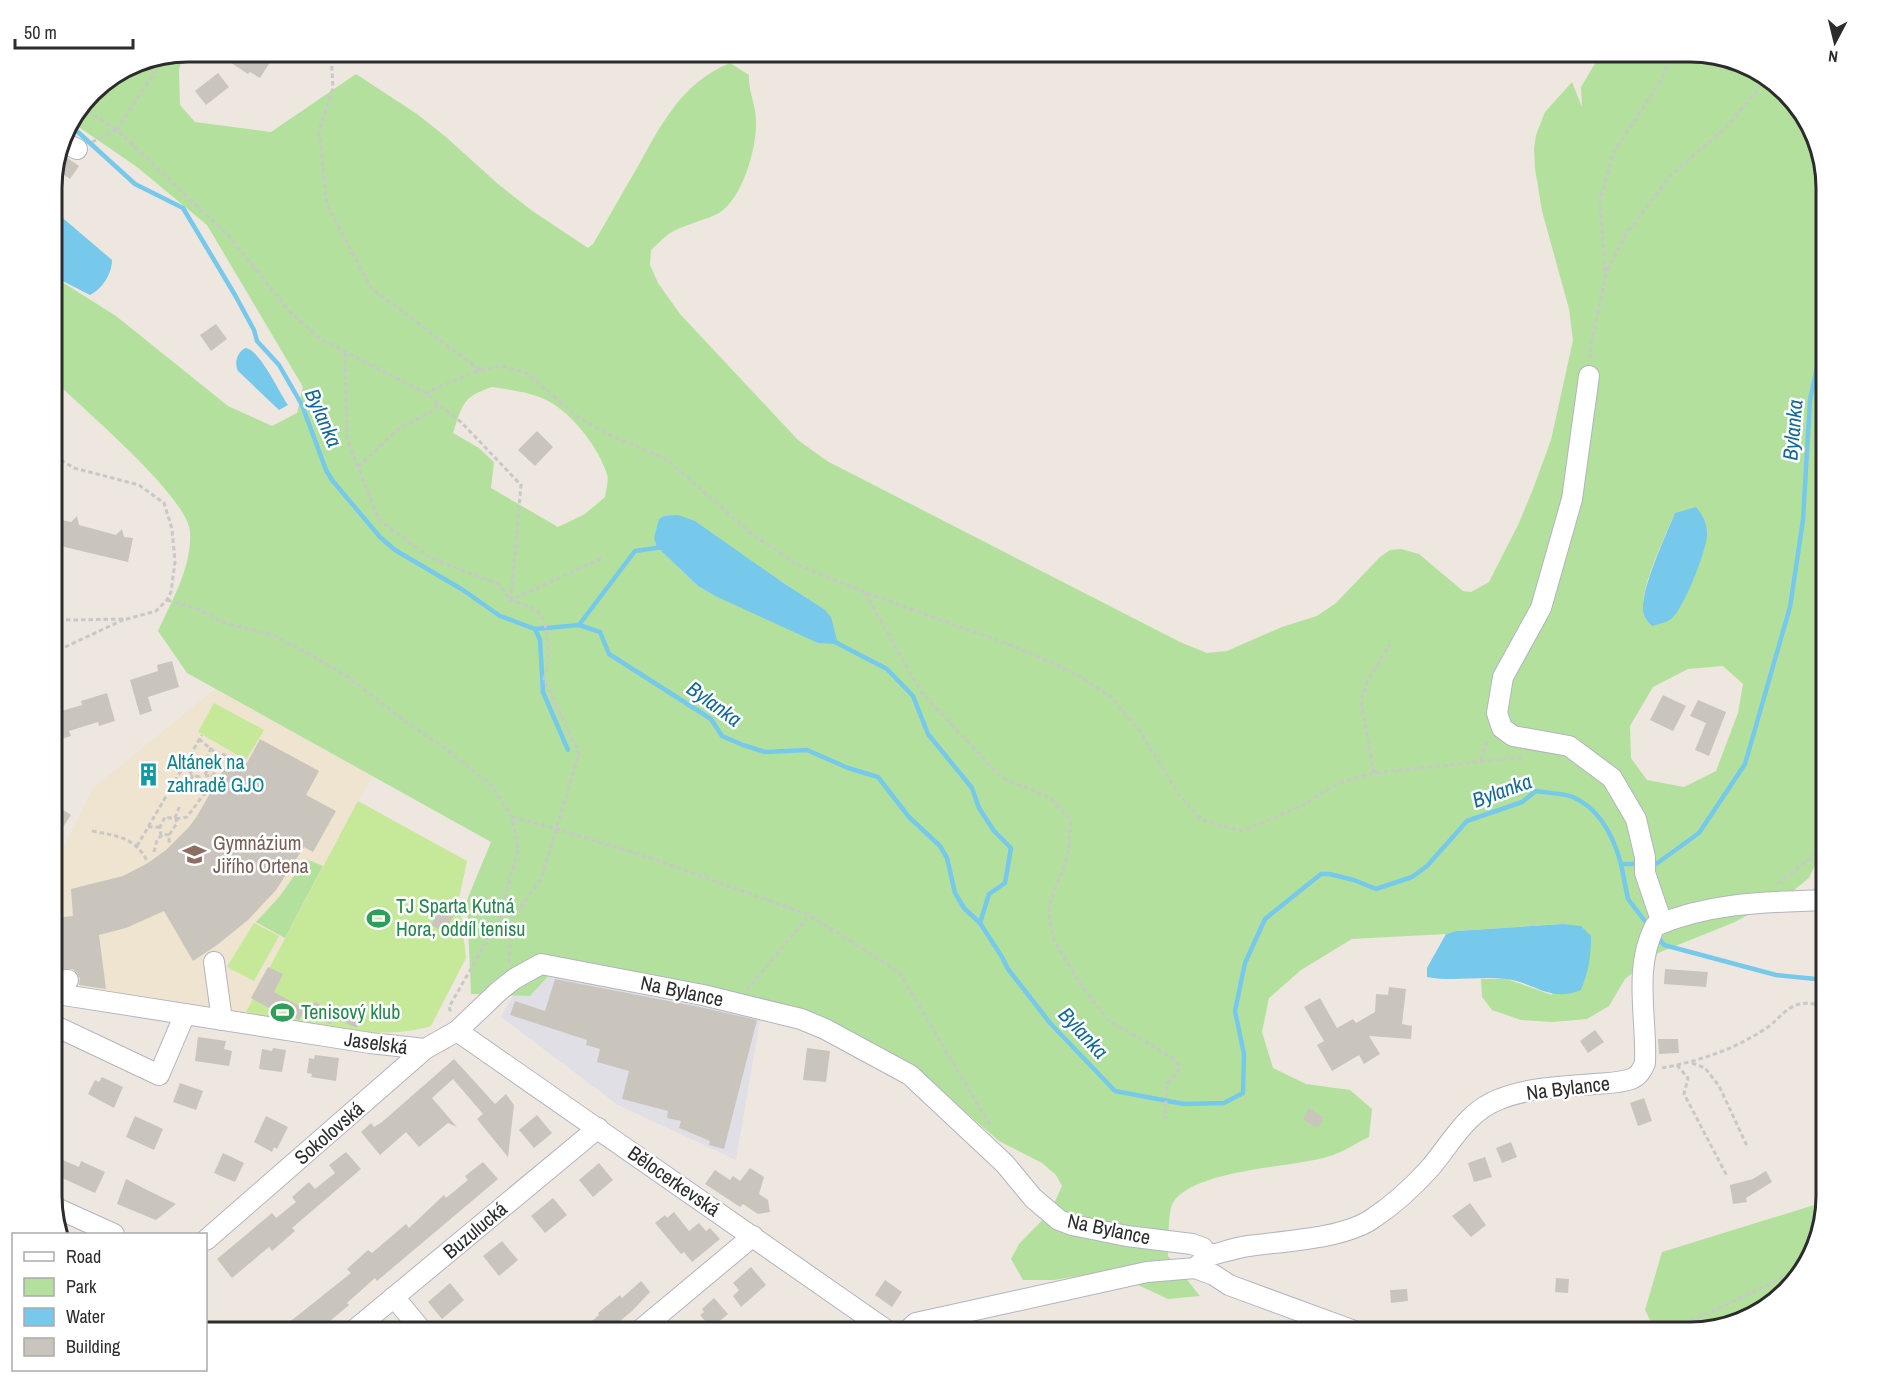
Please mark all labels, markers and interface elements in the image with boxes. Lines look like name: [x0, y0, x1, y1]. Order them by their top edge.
scale bar: [15, 12, 134, 50]
north arrow: [1805, 12, 1865, 72]
text: 50 m: [24, 20, 57, 45]
text: N: [1827, 45, 1839, 68]
water label: Bylanka: [298, 384, 349, 452]
water label: Bylanka: [1775, 398, 1810, 462]
water label: Bylanka: [681, 674, 748, 733]
place label: Altánek na zahradě GJO: [166, 748, 265, 798]
building icon: Altánek na zahradě GJO: [136, 761, 162, 787]
water label: Bylanka: [1468, 766, 1536, 815]
place label: Gymnázium Jiřího Ortena: [213, 829, 309, 879]
school or university icon: Gymnázium Jiřího Ortena: [182, 841, 208, 867]
place label: TJ Sparta Kutná Hora, oddíl tenisu: [396, 892, 525, 942]
sports icon: TJ Sparta Kutná Hora, oddíl tenisu: [365, 905, 391, 931]
street label: Na Bylance: [638, 969, 726, 1012]
place label: Tenisový klub: [301, 998, 400, 1025]
sports icon: Tenisový klub: [270, 999, 296, 1025]
water label: Bylanka: [1052, 1000, 1115, 1065]
street label: Jaselská: [343, 1025, 410, 1060]
street label: Na Bylance: [1525, 1069, 1611, 1106]
street label: Sokolovská: [288, 1095, 369, 1170]
street label: Bělocerkevská: [623, 1139, 726, 1222]
street label: Buzulucká: [437, 1195, 512, 1264]
street label: Na Bylance: [1065, 1207, 1153, 1250]
legend: [12, 1233, 207, 1371]
text: Road: [66, 1244, 101, 1269]
text: Park: [66, 1274, 97, 1299]
text: Water: [66, 1304, 105, 1329]
text: Building: [66, 1334, 121, 1359]

